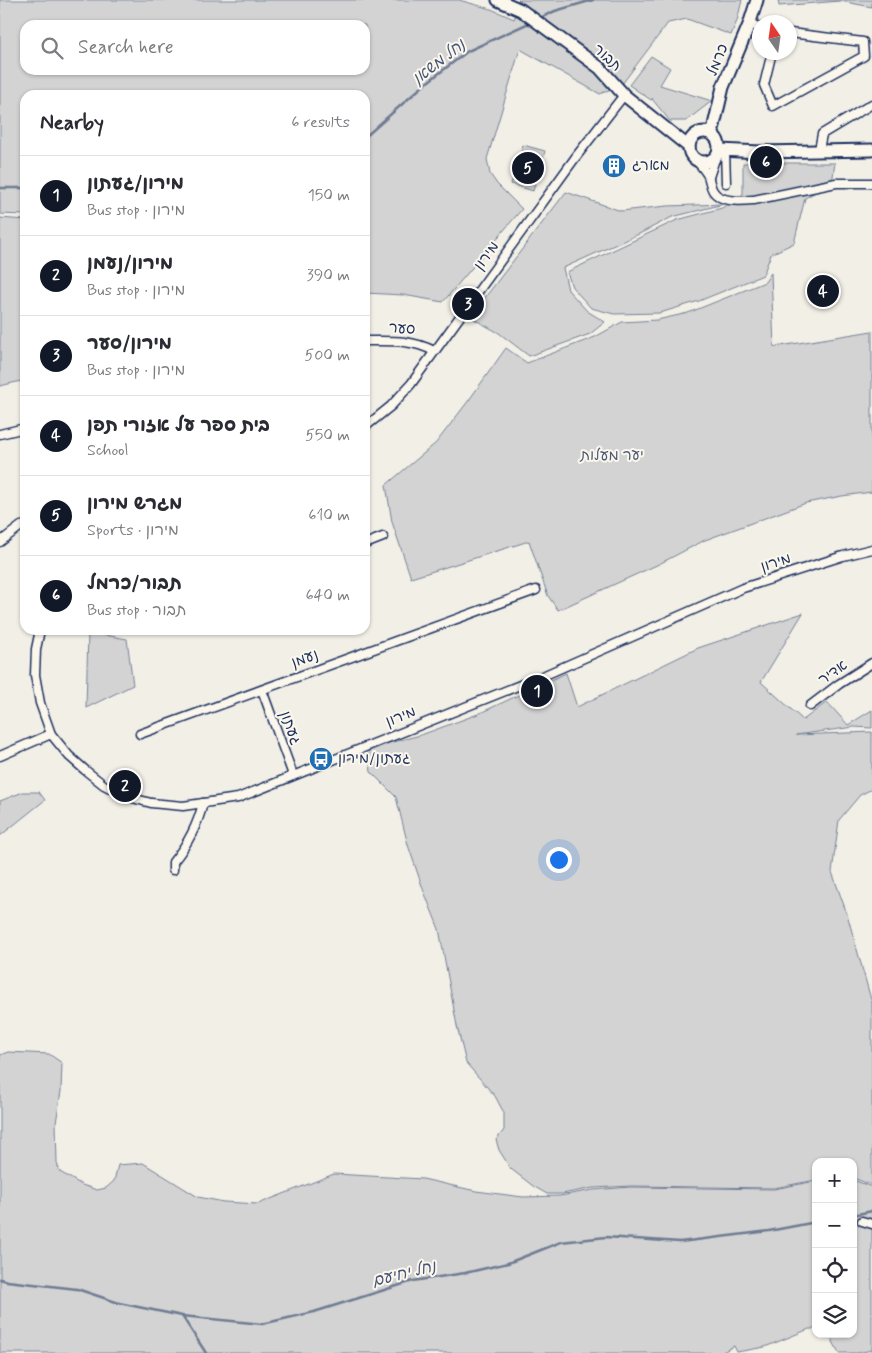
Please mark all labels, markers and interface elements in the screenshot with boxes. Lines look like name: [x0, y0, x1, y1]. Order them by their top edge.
north arrow: [752, 15, 797, 60]
search box: [20, 20, 370, 75]
icon: search: [38, 34, 66, 62]
water label: נחל משאן: [408, 34, 471, 90]
text: Search here: [78, 35, 174, 60]
street label: תבור: [588, 40, 626, 76]
street label: כרמל: [703, 41, 733, 79]
text: Nearby: [40, 109, 104, 137]
text: 6 results: [291, 112, 350, 133]
pin: 6: [750, 143, 782, 181]
pin: 5: [512, 149, 544, 187]
building icon: מארג: [601, 153, 627, 179]
place label: מארג: [632, 156, 670, 176]
text: מירון/געתון: [87, 171, 184, 196]
text: 1: [52, 185, 60, 206]
text: 150 m: [308, 185, 350, 206]
text: Bus stop · מירון: [87, 200, 185, 221]
street label: מירון: [470, 238, 504, 274]
text: מירון/נעמן: [87, 251, 173, 276]
text: 2: [52, 265, 60, 286]
text: 390 m: [307, 265, 350, 286]
pin: 4: [807, 272, 839, 310]
text: Bus stop · מירון: [87, 280, 185, 301]
pin: 3: [452, 285, 484, 323]
street label: סער: [388, 318, 416, 340]
text: מירון/סער: [87, 331, 172, 356]
text: 3: [52, 345, 60, 366]
text: 500 m: [305, 345, 350, 366]
text: Bus stop · מירון: [87, 360, 185, 381]
text: בית ספר על אזורי תפן: [87, 413, 270, 438]
text: 4: [51, 425, 61, 446]
text: 550 m: [305, 425, 350, 446]
text: School: [87, 440, 128, 461]
park label: יער מעלות: [579, 446, 644, 466]
text: מגרש מירון: [87, 491, 183, 516]
text: 5: [51, 505, 61, 526]
text: 610 m: [308, 505, 350, 526]
text: Sports · מירון: [87, 520, 179, 541]
street label: מירון: [758, 549, 794, 577]
text: תבור/כרמל: [87, 571, 182, 596]
text: 6: [52, 585, 60, 606]
text: 640 m: [305, 585, 350, 606]
text: Bus stop · תבור: [87, 600, 186, 621]
street label: נעמן: [289, 645, 321, 673]
street label: אדיר: [814, 656, 852, 690]
pin: 1: [521, 672, 553, 710]
street label: מירון: [383, 702, 419, 732]
street label: געתון: [275, 708, 305, 748]
bus stop icon: געתון/מירון: [308, 746, 334, 772]
place label: געתון/מירון: [338, 749, 410, 769]
pin: 2: [109, 767, 141, 805]
your location: [546, 847, 572, 873]
map controls: [812, 1158, 857, 1338]
button: +: [812, 1158, 857, 1203]
button: −: [812, 1203, 857, 1248]
button: locate: [812, 1248, 857, 1293]
water label: נחל יחיעם: [370, 1256, 439, 1292]
button: layers: [812, 1293, 857, 1338]

